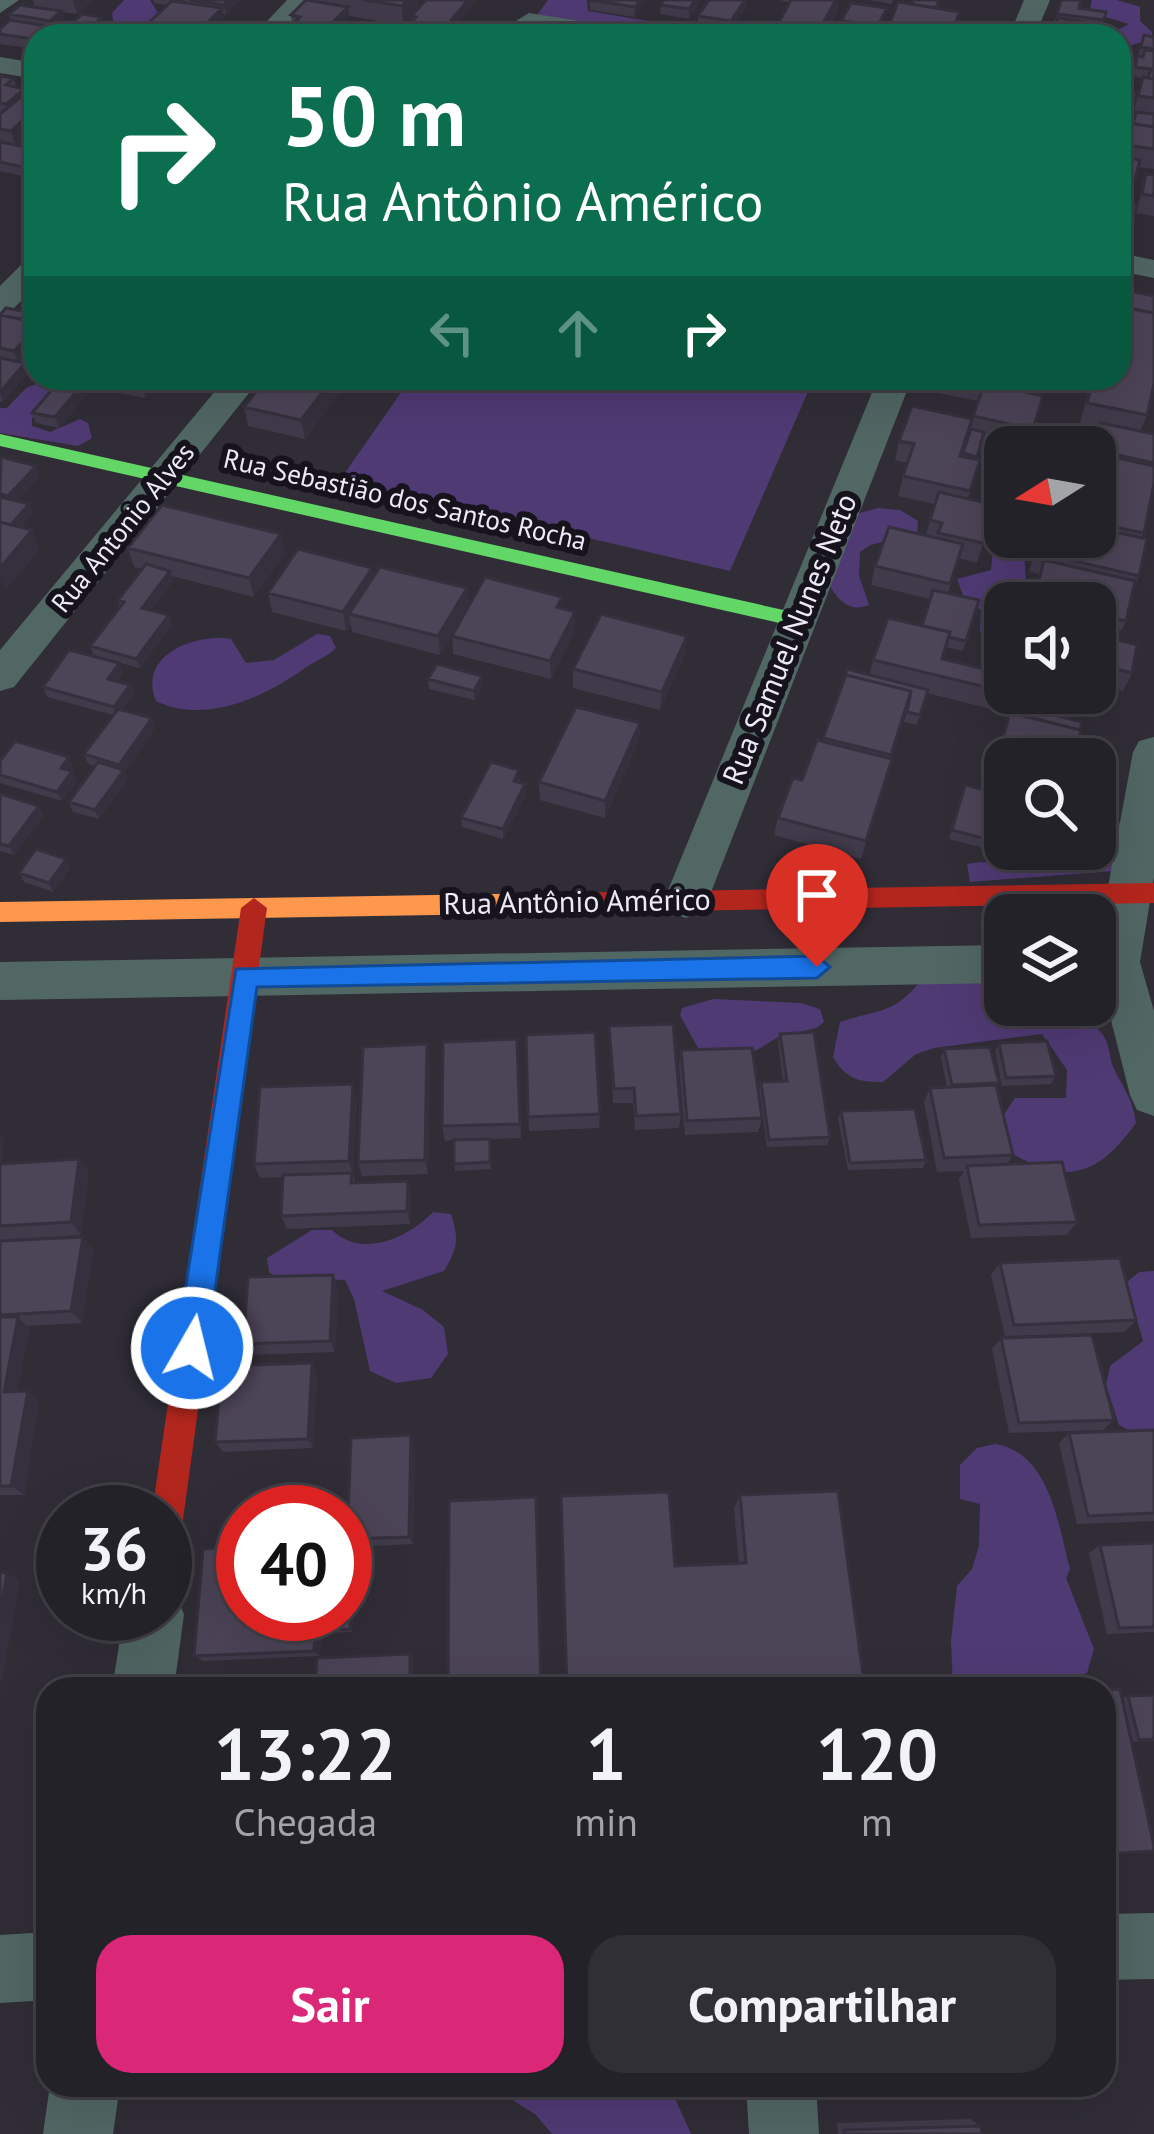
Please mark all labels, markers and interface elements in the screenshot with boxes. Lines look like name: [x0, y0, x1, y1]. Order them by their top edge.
text: 50 m: [282, 60, 466, 169]
icon: right: [84, 72, 240, 228]
text: Rua Antônio Américo: [282, 166, 763, 236]
icon: left: [419, 300, 485, 366]
icon: ahead: [545, 300, 611, 366]
icon: right: [671, 300, 737, 366]
north arrow: [984, 426, 1116, 558]
map controls: [984, 426, 1116, 1026]
street label: Rua Antonio Alves: [43, 436, 201, 619]
street label: Rua Sebastião dos Santos Rocha: [220, 441, 590, 557]
street label: Rua Samuel Nunes Neto: [712, 487, 865, 789]
button: sound: [984, 582, 1116, 714]
button: search: [984, 738, 1116, 870]
pin: [766, 844, 868, 967]
icon: arrive: [784, 862, 850, 928]
street label: Rua Antônio Américo: [443, 879, 711, 922]
button: layers: [984, 894, 1116, 1026]
position arrow: [129, 1285, 255, 1411]
speed limit sign: 40: [216, 1485, 372, 1641]
text: 36: [80, 1509, 148, 1587]
text: km/h: [81, 1573, 147, 1612]
text: 13:22: [214, 1707, 397, 1800]
text: 1: [586, 1707, 627, 1800]
text: 120: [816, 1707, 938, 1800]
text: Chegada: [233, 1796, 377, 1847]
text: min: [574, 1796, 638, 1847]
text: m: [861, 1796, 893, 1847]
button: Sair: [96, 1935, 564, 2073]
button: Compartilhar: [588, 1935, 1056, 2073]

